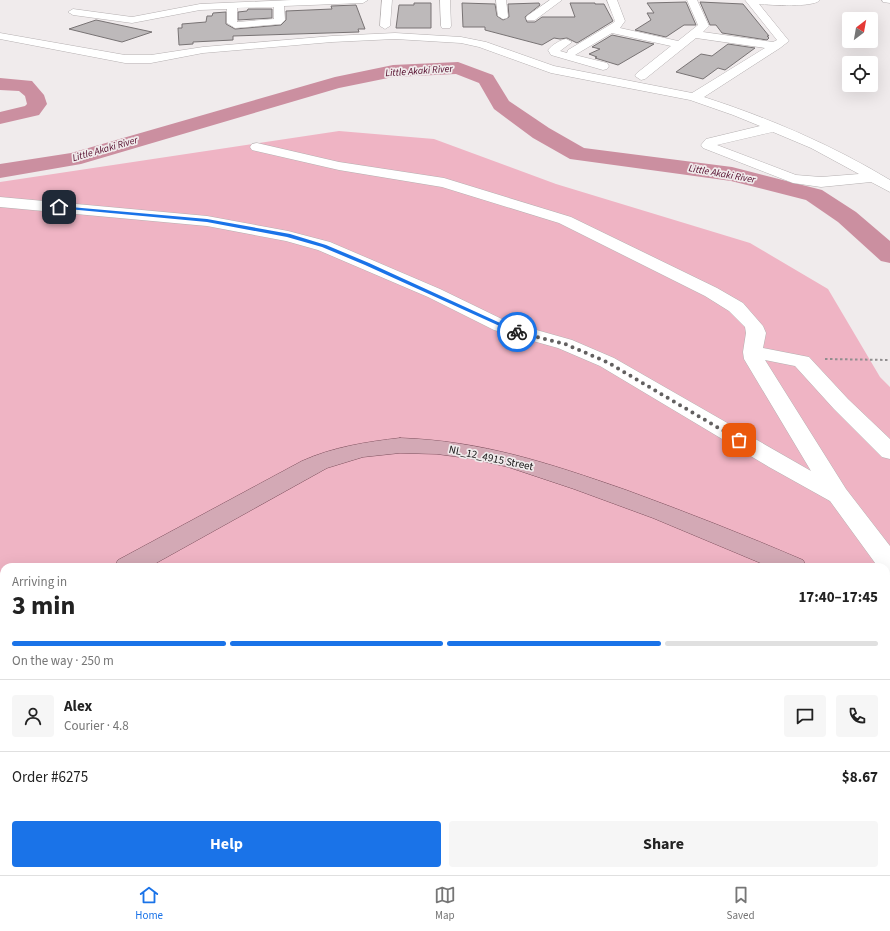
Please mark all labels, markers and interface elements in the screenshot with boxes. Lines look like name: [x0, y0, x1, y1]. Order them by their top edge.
north arrow: [842, 12, 878, 48]
map controls: [842, 12, 878, 92]
button: locate: [842, 56, 878, 92]
water label: Little Akaki River: [385, 62, 454, 80]
water label: Little Akaki River: [71, 133, 140, 165]
water label: Little Akaki River: [688, 161, 757, 187]
pin: [42, 190, 76, 224]
icon: home: [48, 196, 70, 218]
courier: [497, 312, 537, 352]
icon: bike: [506, 321, 528, 343]
pin: [722, 423, 756, 457]
icon: bag: [728, 429, 750, 451]
street label: NL_12_4915 Street: [447, 442, 535, 474]
text: Arriving in: [12, 573, 67, 591]
text: 3 min: [12, 587, 75, 624]
text: 17:40–17:45: [798, 587, 878, 608]
text: On the way · 250 m: [12, 652, 114, 670]
button: person: [12, 695, 54, 737]
button: chat: [784, 695, 826, 737]
button: phone: [836, 695, 878, 737]
text: Alex: [64, 696, 92, 717]
text: Courier · 4.8: [64, 717, 129, 735]
text: Order #6275: [12, 767, 88, 788]
text: $8.67: [842, 767, 878, 788]
button: Help: [12, 821, 441, 867]
button: Share: [449, 821, 878, 867]
tab: Home: [135, 884, 163, 923]
tab: Map: [434, 884, 456, 923]
tab: Saved: [727, 884, 755, 923]

